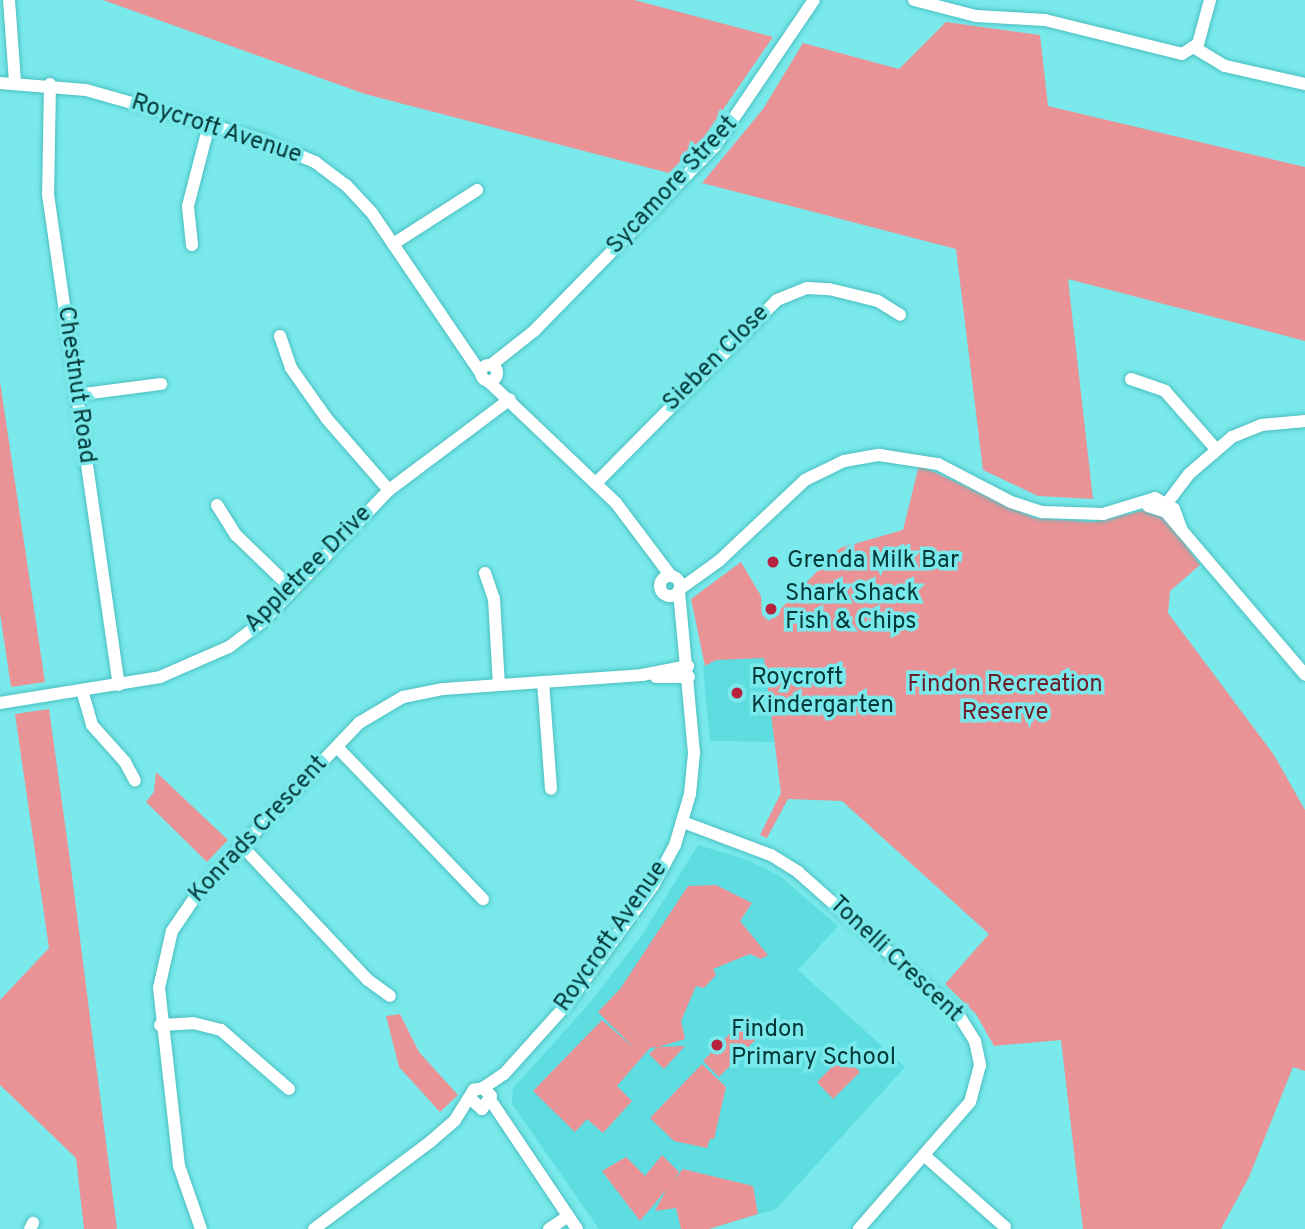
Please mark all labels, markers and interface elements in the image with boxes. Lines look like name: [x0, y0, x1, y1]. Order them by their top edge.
street label: Roycroft Avenue: [127, 89, 305, 171]
street label: Sycamore Street: [602, 111, 744, 261]
street label: Sieben Close: [658, 300, 776, 418]
street label: Chestnut Road: [50, 305, 100, 465]
street label: Appletree Drive: [239, 500, 379, 640]
place label: Grenda Milk Bar: [787, 548, 959, 576]
marker: Grenda Milk Bar: [765, 554, 781, 570]
place label: Shark Shack Fish & Chips: [785, 581, 919, 637]
marker: Shark Shack Fish & Chips: [763, 601, 779, 617]
place label: Roycroft Kindergarten: [751, 665, 894, 721]
park label: Findon Recreation Reserve: [907, 672, 1103, 728]
marker: Roycroft Kindergarten: [729, 685, 745, 701]
street label: Konrads Crescent: [184, 751, 334, 909]
street label: Roycroft Avenue: [549, 856, 675, 1018]
street label: Tonelli Crescent: [822, 891, 968, 1029]
place label: Findon Primary School: [731, 1017, 896, 1073]
marker: Findon Primary School: [709, 1037, 725, 1053]

